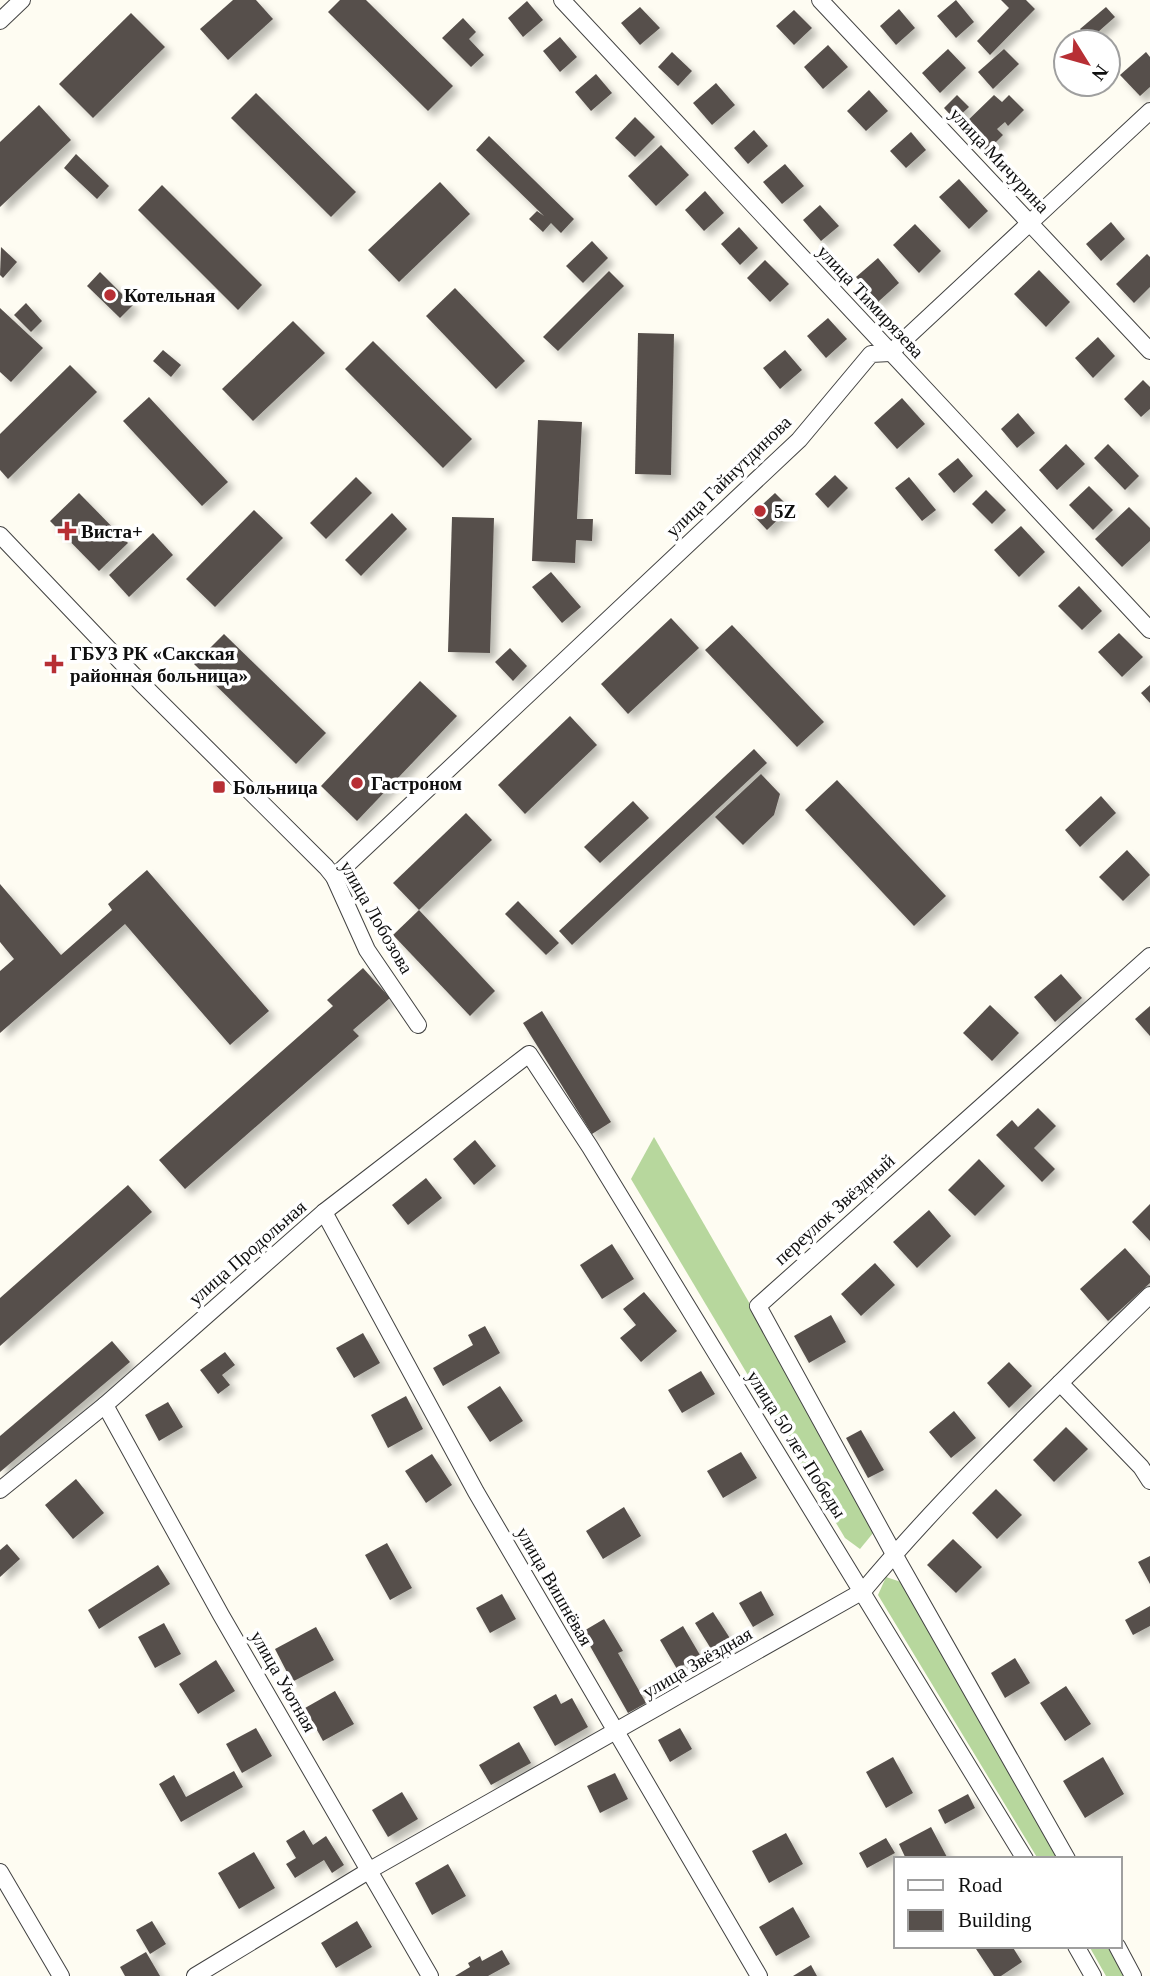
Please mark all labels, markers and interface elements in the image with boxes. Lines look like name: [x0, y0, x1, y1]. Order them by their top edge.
north arrow: [1052, 28, 1122, 98]
text: N: [1087, 61, 1113, 85]
street label: улица Мичурина: [946, 103, 1054, 218]
street label: улица Тимирязева: [813, 241, 929, 362]
place label: Котельная: [124, 285, 215, 306]
marker: Котельная: [102, 287, 118, 303]
street label: улица Гайнутдинова: [662, 411, 795, 541]
place label: 5Z: [774, 501, 796, 522]
marker: 5Z: [752, 503, 768, 519]
place label: Виста+: [81, 521, 143, 542]
marker: Виста+: [59, 523, 75, 539]
place label: ГБУЗ РК «Сакская районная больница»: [70, 643, 248, 686]
marker: ГБУЗ РК «Сакская районная больница»: [44, 654, 64, 674]
place label: Гастроном: [371, 773, 462, 794]
marker: Гастроном: [349, 775, 365, 791]
place label: Больница: [233, 777, 318, 798]
marker: Больница: [211, 779, 227, 795]
street label: улица Лобозова: [336, 857, 418, 978]
street label: переулок Звёздный: [770, 1150, 899, 1269]
street label: улица Продольная: [184, 1196, 310, 1309]
street label: улица 50 лет Победы: [743, 1367, 851, 1522]
street label: улица Вишнёвая: [512, 1523, 597, 1650]
street label: улица Звёздная: [639, 1623, 756, 1702]
street label: улица Уютная: [246, 1627, 321, 1736]
legend: [894, 1857, 1122, 1948]
text: Road: [958, 1873, 1003, 1897]
text: Building: [958, 1908, 1032, 1932]

